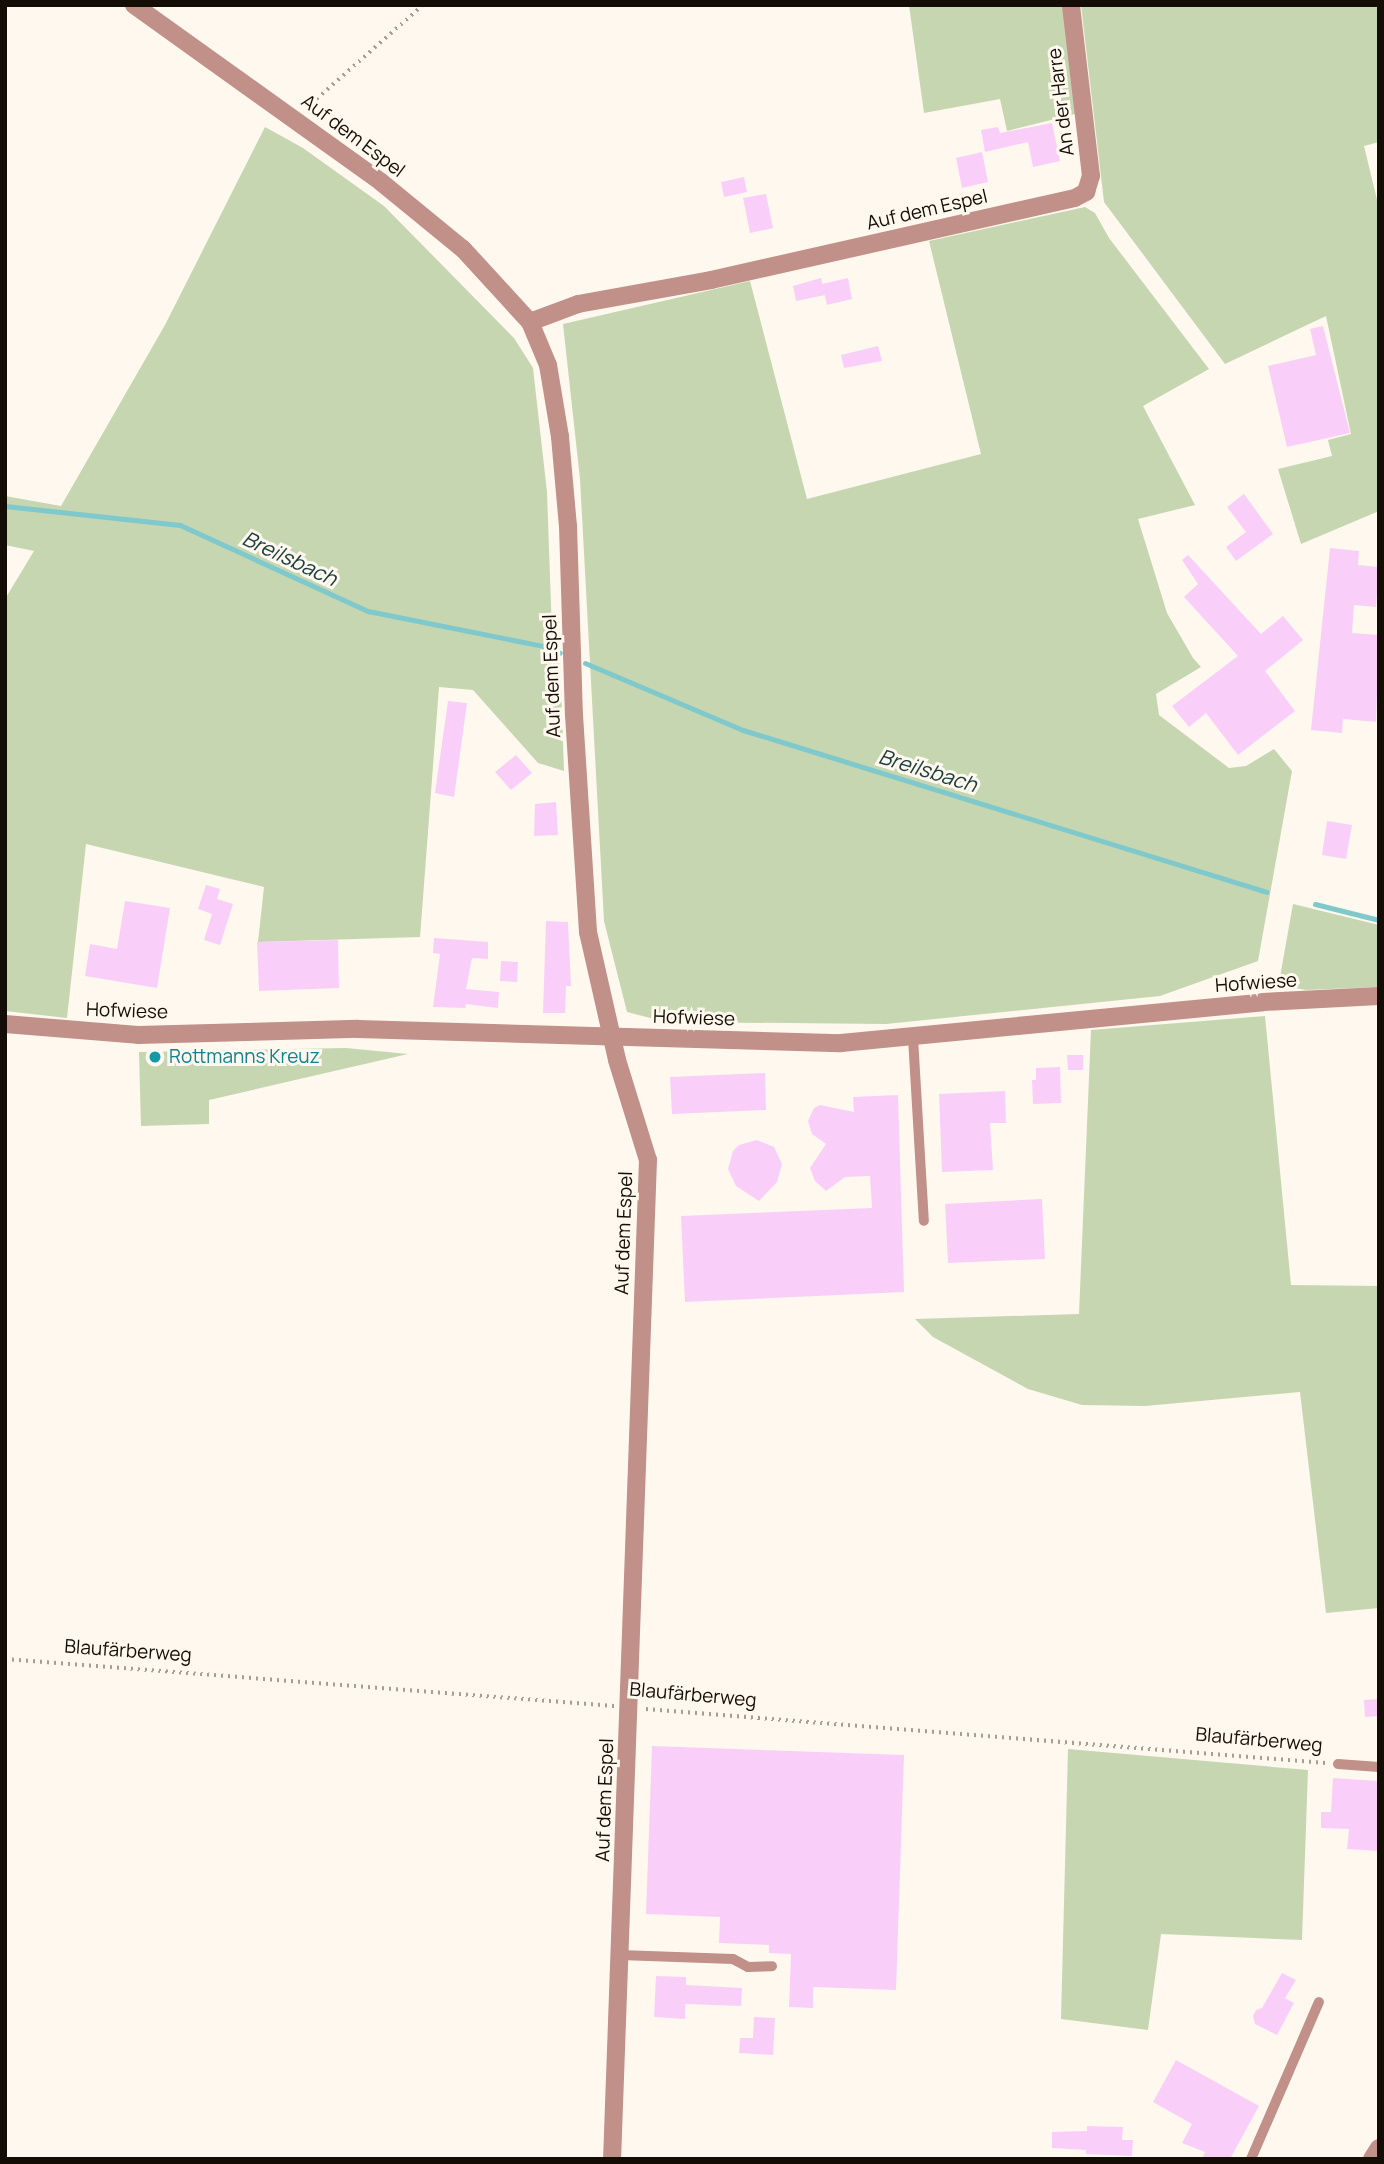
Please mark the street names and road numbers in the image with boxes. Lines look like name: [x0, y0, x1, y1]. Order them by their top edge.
street label: An der Harre: [1043, 47, 1079, 157]
street label: Auf dem Espel: [297, 90, 409, 182]
street label: Auf dem Espel: [864, 185, 990, 235]
street label: Auf dem Espel: [538, 614, 566, 738]
street label: Hofwiese: [1214, 969, 1298, 997]
street label: Hofwiese: [86, 998, 168, 1024]
street label: Hofwiese: [653, 1005, 735, 1031]
street label: Auf dem Espel: [610, 1171, 638, 1295]
street label: Blaufärberweg: [64, 1635, 192, 1667]
street label: Blaufärberweg: [628, 1678, 758, 1712]
street label: Blaufärberweg: [1194, 1723, 1324, 1757]
street label: Auf dem Espel: [591, 1738, 619, 1862]

